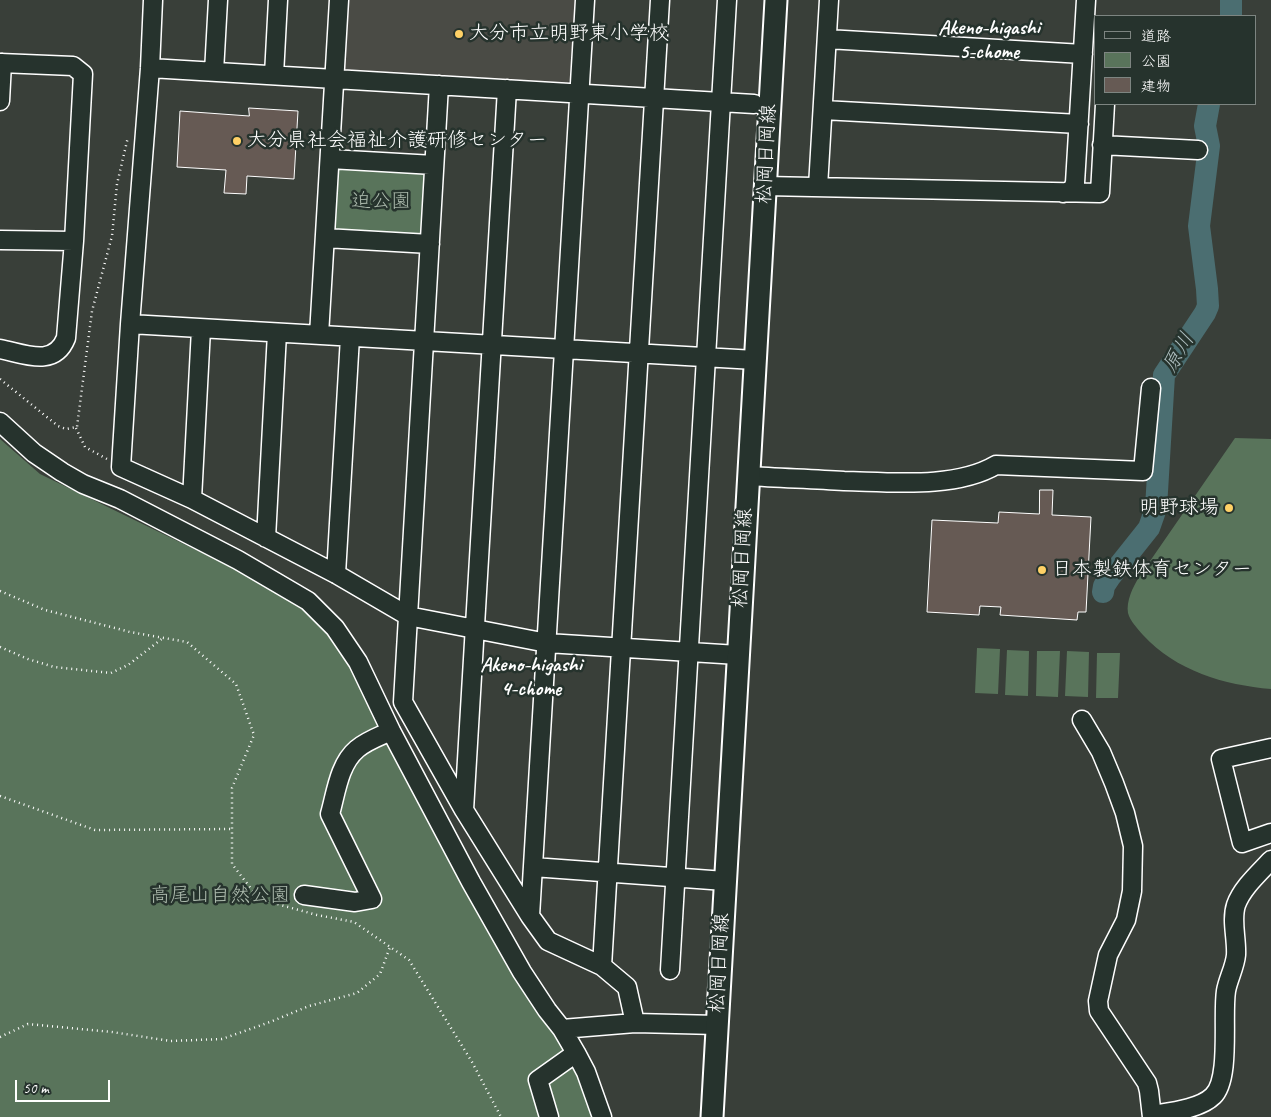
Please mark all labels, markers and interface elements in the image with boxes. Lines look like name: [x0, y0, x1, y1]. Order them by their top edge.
district label: Akeno-higashi 5-chome: [938, 15, 1040, 65]
legend: [1094, 15, 1256, 105]
place label: 大分市立明野東小学校: [469, 22, 669, 46]
text: 道路: [1141, 27, 1171, 46]
marker: 大分市立明野東小学校: [453, 28, 465, 40]
text: 公園: [1141, 52, 1171, 71]
text: 建物: [1141, 77, 1171, 96]
street label: 松岡日岡線: [752, 103, 782, 205]
place label: 大分県社会福祉介護研修センター: [247, 129, 547, 153]
marker: 大分県社会福祉介護研修センター: [231, 135, 243, 147]
park label: 迫公園: [351, 190, 411, 214]
water label: 原川: [1158, 329, 1200, 377]
place label: 明野球場: [1139, 496, 1219, 520]
marker: 明野球場: [1223, 502, 1235, 514]
street label: 松岡日岡線: [728, 507, 758, 609]
place label: 日本製鉄体育センター: [1052, 558, 1252, 582]
marker: 日本製鉄体育センター: [1036, 564, 1048, 576]
district label: Akeno-higashi 4-chome: [480, 652, 582, 702]
park label: 高尾山自然公園: [150, 884, 290, 908]
street label: 松岡日岡線: [705, 912, 735, 1014]
scale bar: [18, 1070, 112, 1102]
text: 50 m: [23, 1079, 49, 1098]

